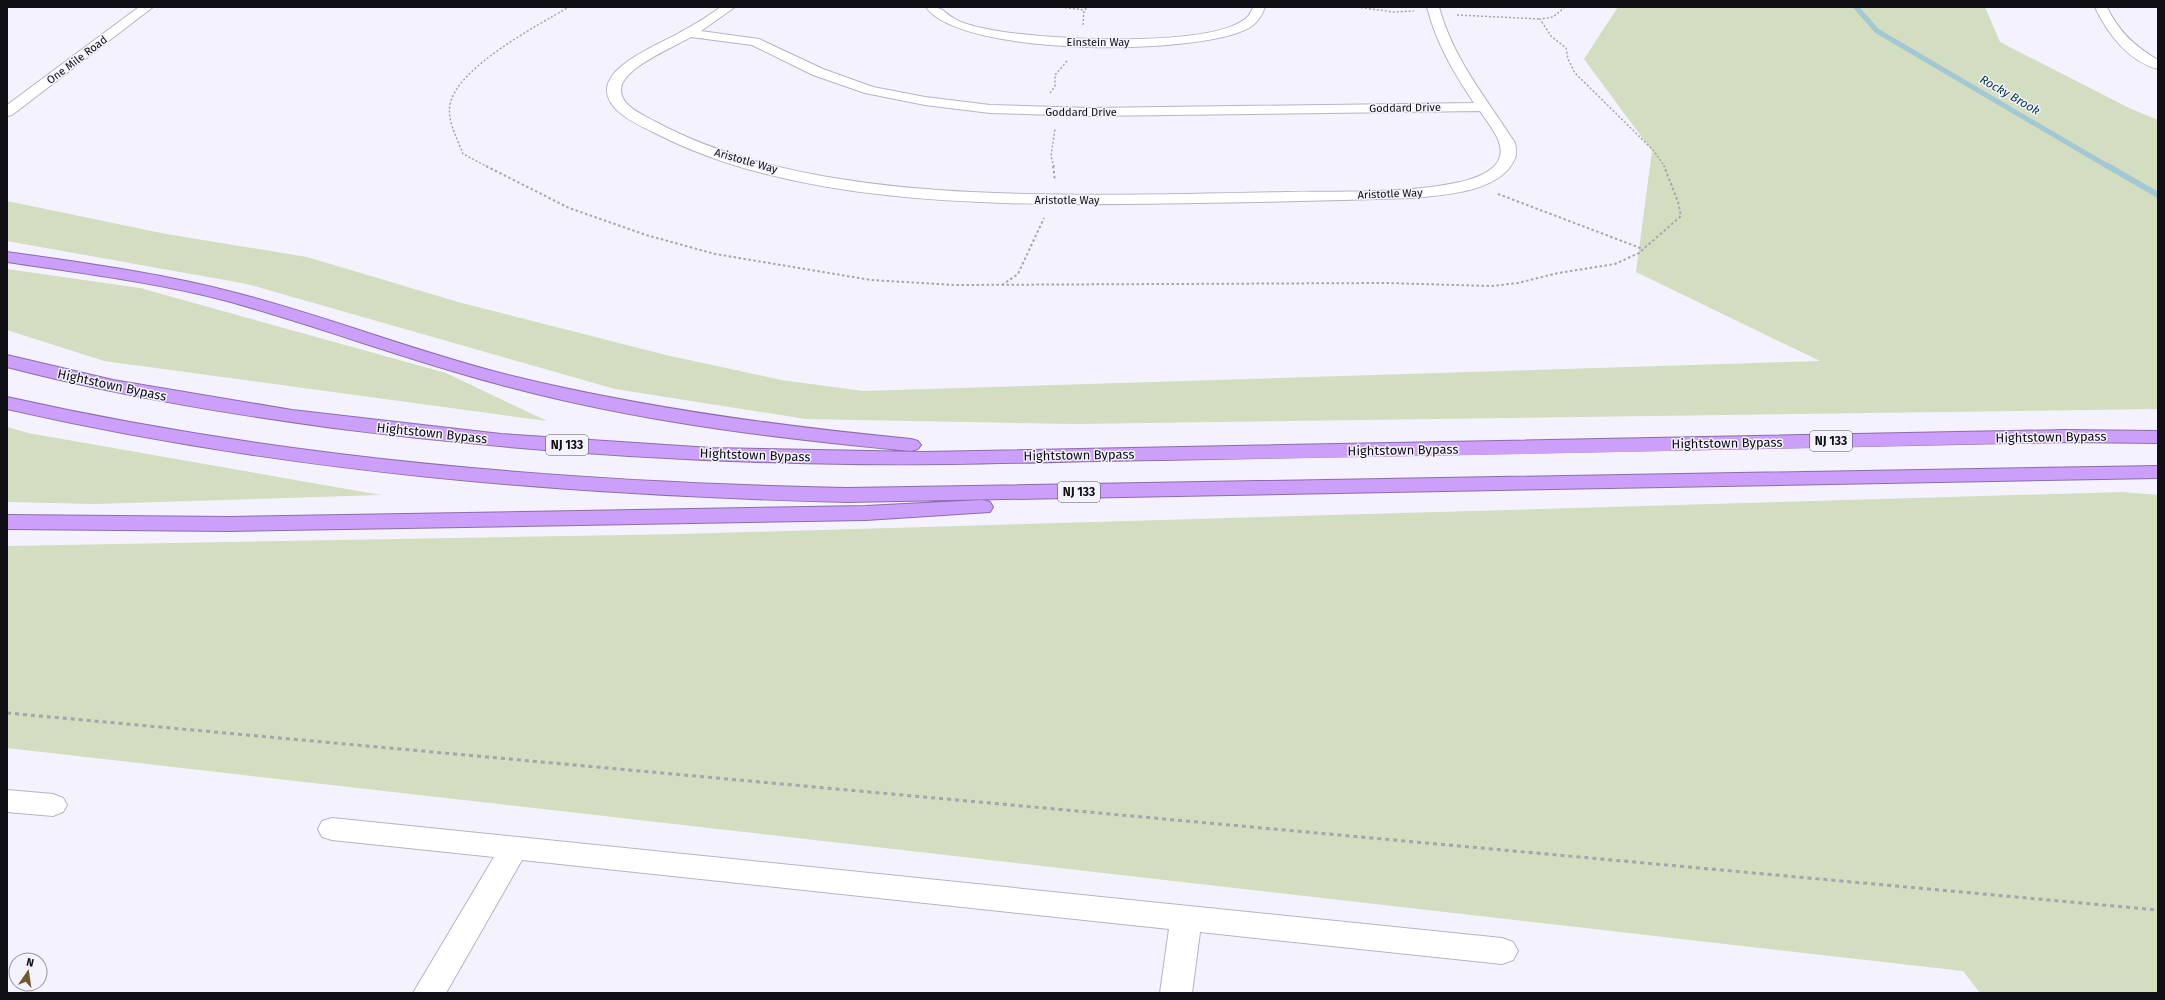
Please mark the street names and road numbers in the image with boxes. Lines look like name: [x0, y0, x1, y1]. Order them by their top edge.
street label: One Mile Road: [44, 33, 110, 87]
street label: Einstein Way: [1067, 36, 1130, 49]
street label: Goddard Drive: [1369, 101, 1441, 115]
street label: Goddard Drive: [1045, 106, 1117, 119]
street label: Aristotle Way: [713, 146, 780, 176]
street label: Aristotle Way: [1357, 186, 1423, 202]
street label: Aristotle Way: [1035, 194, 1100, 207]
street label: Hightstown Bypass: [56, 366, 168, 404]
street label: Hightstown Bypass: [376, 420, 488, 446]
street label: Hightstown Bypass: [1995, 429, 2107, 445]
road number: NJ 133: [1810, 431, 1852, 451]
road number: NJ 133: [546, 435, 588, 455]
street label: Hightstown Bypass: [1671, 435, 1783, 451]
street label: Hightstown Bypass: [1347, 442, 1459, 458]
street label: Hightstown Bypass: [699, 446, 811, 464]
street label: Hightstown Bypass: [1023, 447, 1135, 463]
road number: NJ 133: [1058, 482, 1100, 502]

